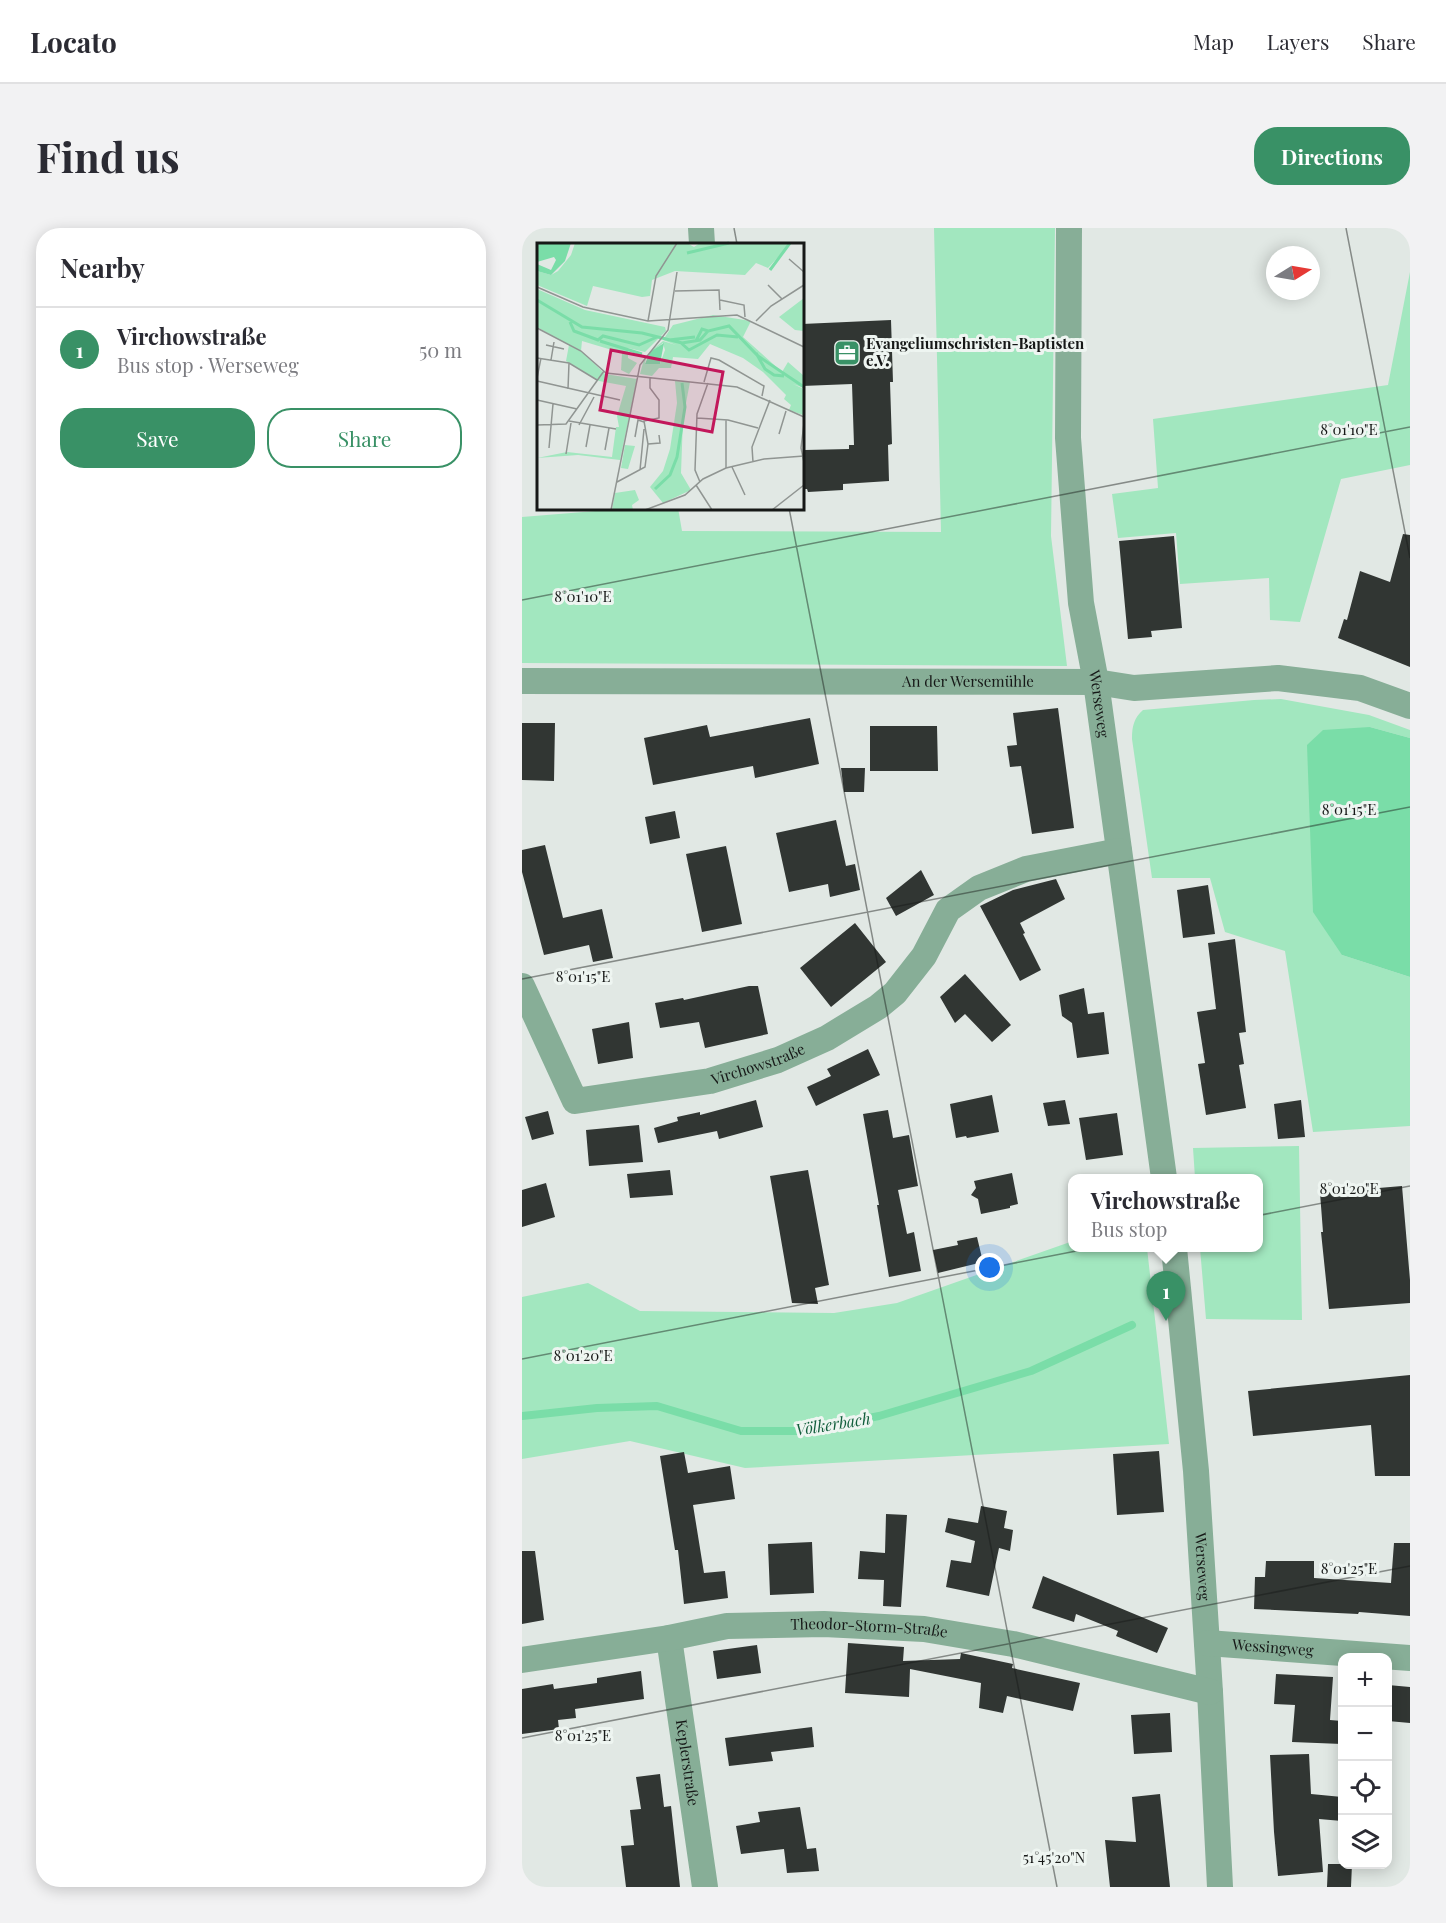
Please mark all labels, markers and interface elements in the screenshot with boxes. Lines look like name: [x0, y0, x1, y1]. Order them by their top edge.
text: Locato: [30, 23, 117, 60]
text: Map: [1193, 27, 1234, 55]
text: Layers: [1267, 27, 1329, 55]
text: Share: [1362, 27, 1416, 55]
button: Directions: [1254, 127, 1410, 185]
text: Find us: [36, 128, 180, 184]
inset map: [537, 243, 804, 510]
north arrow: [1266, 246, 1320, 300]
text: Nearby: [60, 250, 145, 285]
text: Virchowstraße: [117, 321, 267, 351]
place label: Evangeliumschristen-Baptisten e.V.: [866, 333, 1085, 370]
text: 1: [76, 336, 83, 363]
text: 50 m: [419, 336, 462, 363]
office icon: Evangeliumschristen-Baptisten e.V.: [832, 338, 862, 368]
text: Bus stop · Werseweg: [117, 351, 299, 378]
button: Save: [60, 408, 255, 468]
button: Share: [267, 408, 462, 468]
text: 8°01'10"E: [1320, 419, 1378, 439]
text: 8°01'10"E: [554, 586, 612, 606]
street label: Werseweg: [1085, 667, 1115, 739]
street label: An der Wersemühle: [901, 671, 1034, 691]
text: 8°01'15"E: [1322, 799, 1376, 819]
text: 8°01'15"E: [556, 966, 610, 986]
street label: Virchowstraße: [708, 1038, 808, 1089]
popup: [1068, 1174, 1263, 1252]
text: 8°01'20"E: [1319, 1178, 1379, 1198]
text: Virchowstraße: [1091, 1185, 1240, 1215]
text: Bus stop: [1091, 1215, 1167, 1242]
your location: [975, 1253, 1004, 1282]
pin: 1: [1146, 1272, 1186, 1321]
text: 8°01'20"E: [553, 1345, 613, 1365]
water label: Völkerbach: [794, 1407, 872, 1440]
street label: Werseweg: [1191, 1531, 1215, 1601]
text: 8°01'25"E: [1321, 1558, 1377, 1578]
street label: Theodor-Storm-Straße: [790, 1613, 949, 1642]
street label: Wessingweg: [1231, 1634, 1314, 1660]
map controls: [1338, 1653, 1392, 1869]
button: +: [1338, 1653, 1392, 1707]
button: −: [1338, 1707, 1392, 1761]
street label: Keplerstraße: [672, 1718, 704, 1807]
text: 8°01'25"E: [555, 1725, 611, 1745]
button: locate: [1338, 1761, 1392, 1815]
button: layers: [1338, 1815, 1392, 1869]
text: 51°45'20"N: [1023, 1847, 1086, 1867]

